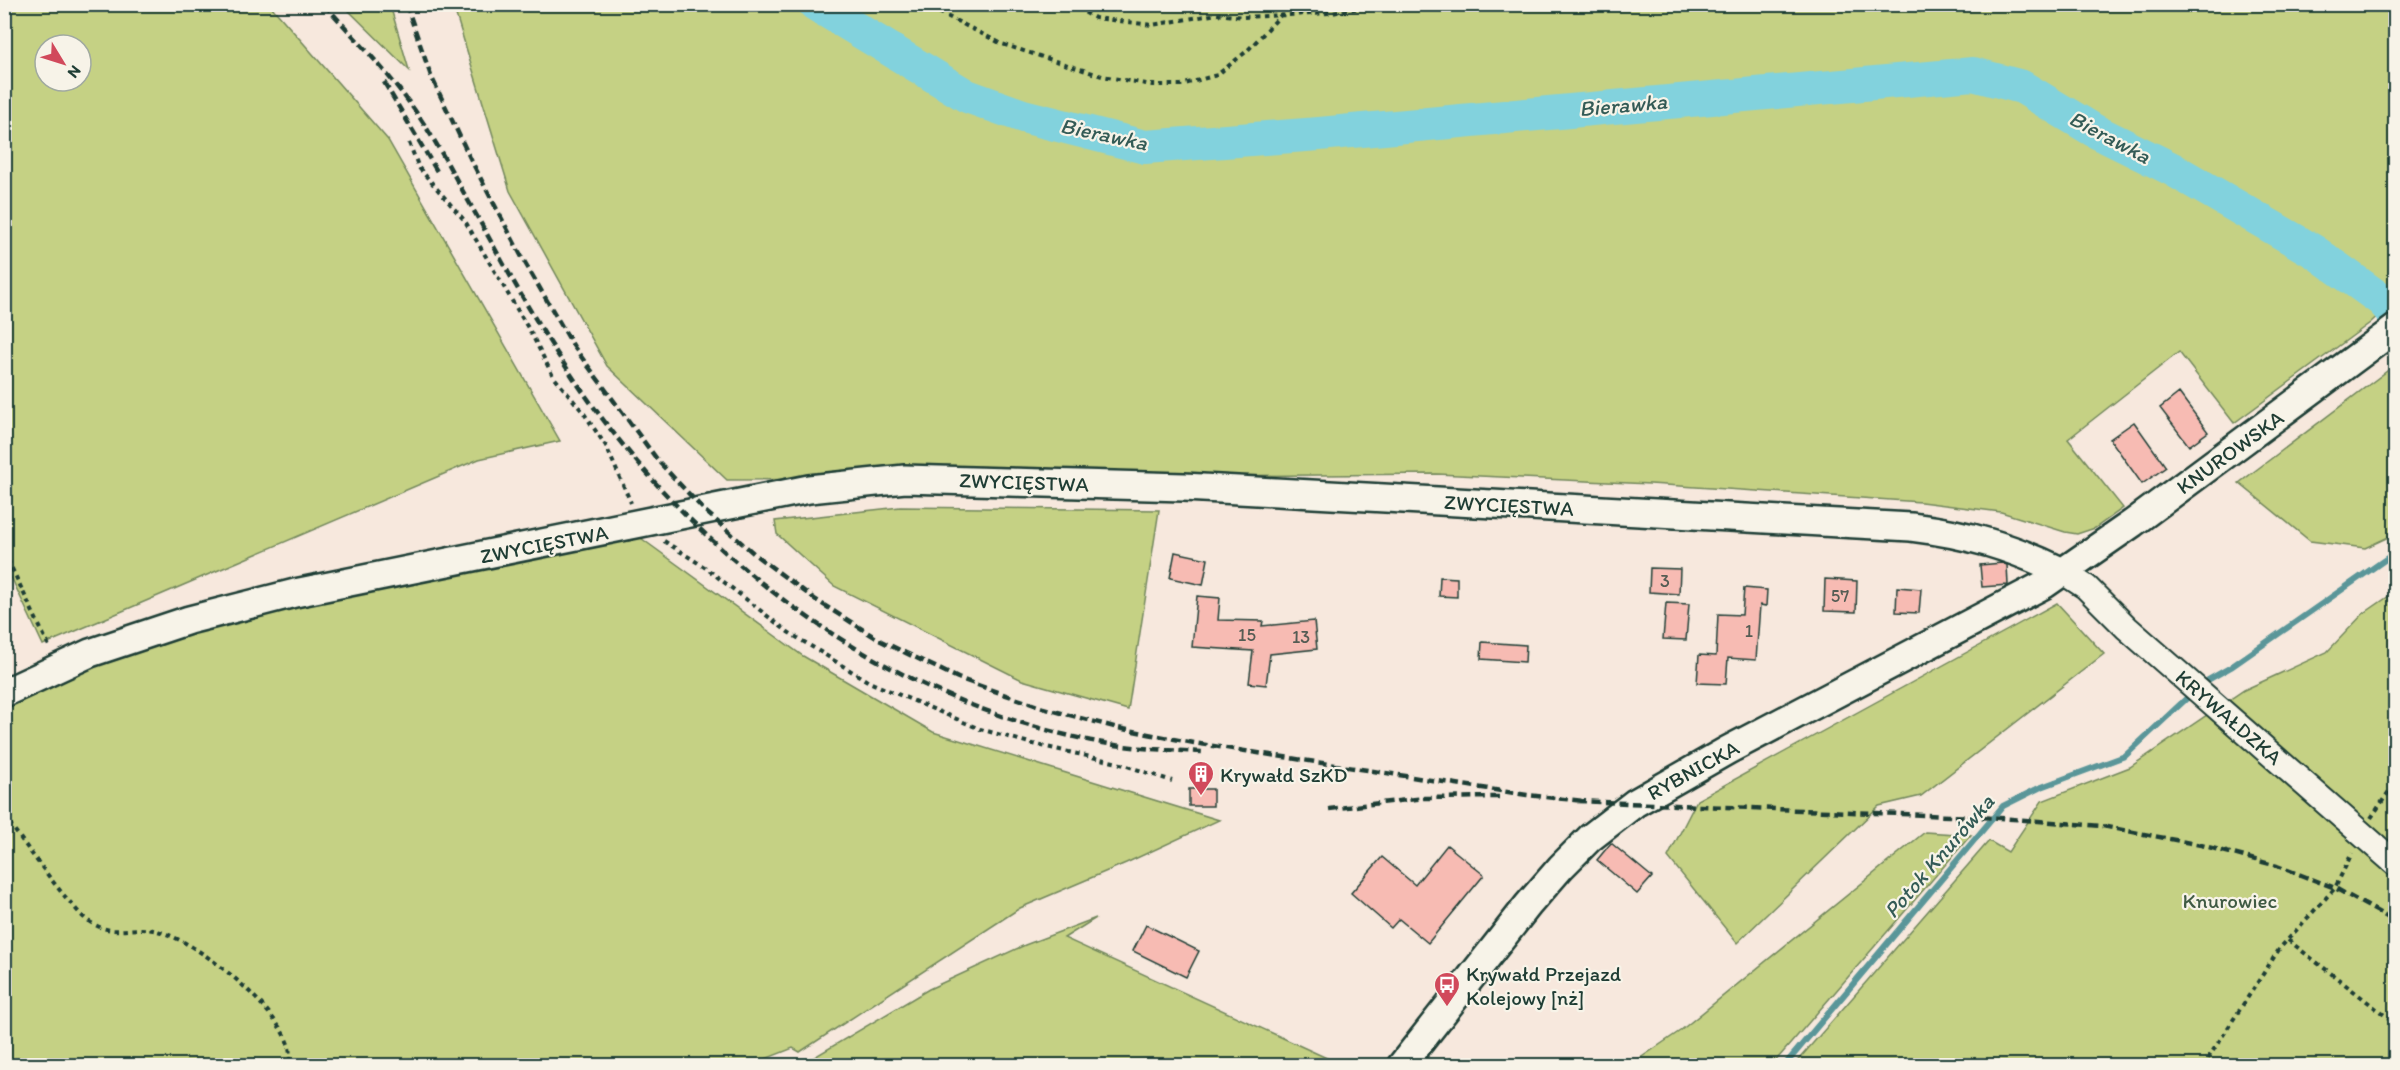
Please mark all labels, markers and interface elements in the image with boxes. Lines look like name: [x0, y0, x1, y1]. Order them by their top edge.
north arrow: [33, 33, 93, 93]
text: N: [64, 62, 85, 82]
water label: Bierawka: [1578, 88, 1669, 122]
water label: Bierawka: [2065, 104, 2156, 170]
water label: Bierawka: [1058, 112, 1151, 156]
street label: KNUROWSKA: [2172, 404, 2289, 499]
street label: ZWYCIĘSTWA: [959, 467, 1090, 497]
street label: ZWYCIĘSTWA: [1444, 489, 1575, 521]
street label: ZWYCIĘSTWA: [478, 519, 611, 569]
house number: 3: [1660, 570, 1670, 592]
house number: 57: [1831, 585, 1849, 607]
house number: 1: [1745, 620, 1753, 642]
house number: 15: [1238, 624, 1256, 646]
house number: 13: [1292, 626, 1310, 648]
street label: KRYWAŁDZKA: [2171, 664, 2288, 770]
street label: RYBNICKA: [1643, 734, 1744, 805]
building icon: Krywałd SzKD: [1186, 759, 1216, 797]
place label: Krywałd SzKD: [1220, 762, 1347, 787]
water label: Potok Knurówka: [1878, 788, 2000, 923]
park label: Knurowiec: [2183, 888, 2278, 913]
place label: Krywałd Przejazd Kolejowy [nż]: [1466, 961, 1622, 1010]
bus stop icon: Krywałd Przejazd Kolejowy [nż]: [1432, 970, 1462, 1008]

